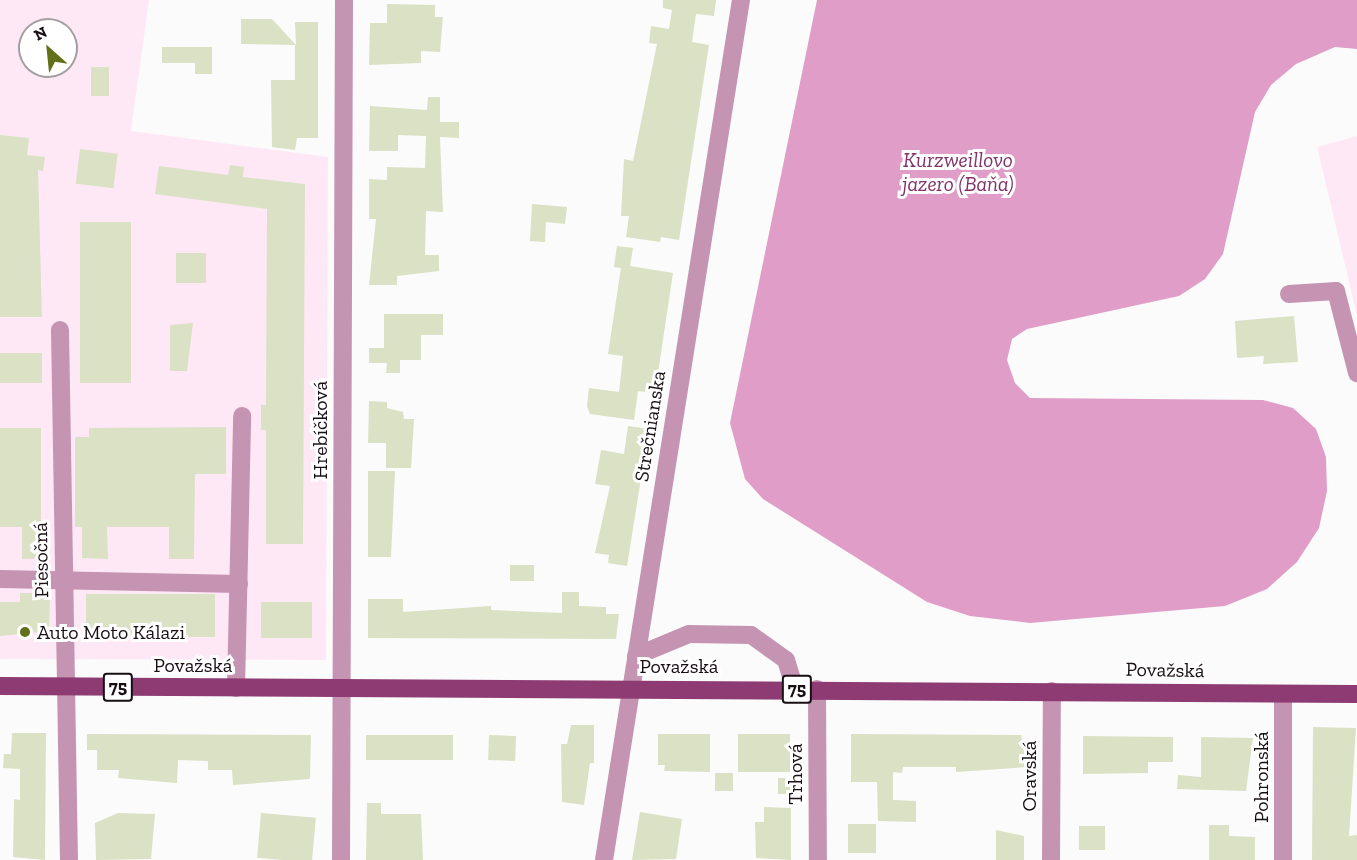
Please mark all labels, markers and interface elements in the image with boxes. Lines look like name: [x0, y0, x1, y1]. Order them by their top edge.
north arrow: [18, 18, 78, 78]
text: N: [31, 22, 50, 45]
water label: Kurzweillovo jazero (Baňa): [902, 147, 1014, 197]
street label: Strečnianska: [629, 369, 671, 483]
street label: Hrebíčková: [308, 381, 332, 479]
street label: Piesočná: [28, 522, 54, 598]
place label: Auto Moto Kálazi: [37, 620, 185, 644]
marker: Auto Moto Kálazi: [18, 625, 32, 639]
street label: Považská: [154, 653, 232, 677]
street label: Považská: [640, 654, 718, 678]
street label: Považská: [1125, 657, 1205, 683]
road number: 75: [102, 672, 134, 702]
road number: 75: [780, 674, 814, 704]
street label: Pohronská: [1249, 731, 1273, 823]
street label: Oravská: [1017, 741, 1041, 811]
street label: Trhová: [783, 743, 807, 805]

